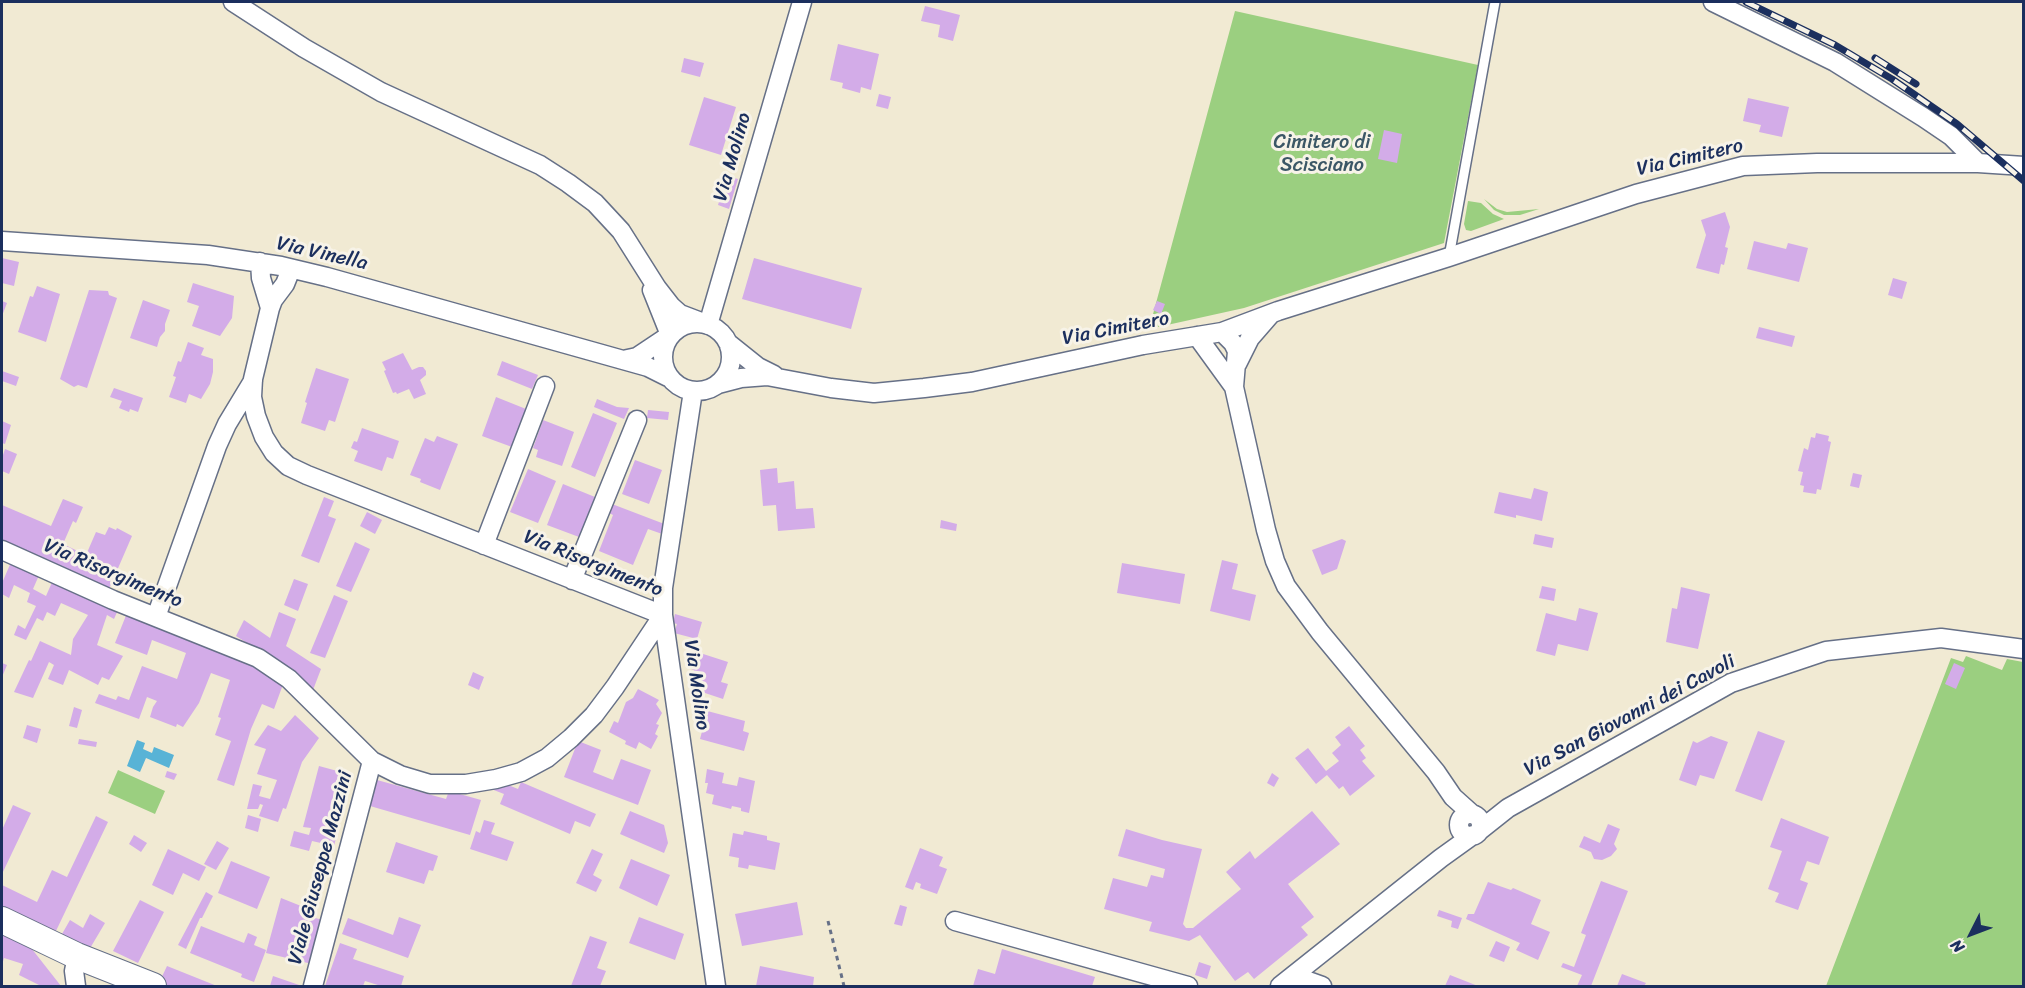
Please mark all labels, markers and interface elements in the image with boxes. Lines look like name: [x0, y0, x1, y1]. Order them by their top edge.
street label: Via Molino: [709, 110, 757, 204]
park label: Cimitero di Scisciano: [1274, 131, 1370, 178]
street label: Via Cimitero: [1635, 134, 1745, 182]
street label: Via Vinella: [274, 232, 370, 276]
street label: Via Cimitero: [1061, 307, 1171, 351]
street label: Via Risorgimento: [520, 525, 666, 603]
street label: Via Risorgimento: [40, 534, 186, 614]
street label: Via Molino: [678, 638, 714, 732]
street label: Via San Giovanni dei Cavoli: [1520, 650, 1740, 782]
street label: Viale Giuseppe Mazzini: [284, 769, 358, 967]
north arrow: [1941, 904, 2001, 964]
text: N: [1943, 933, 1972, 960]

